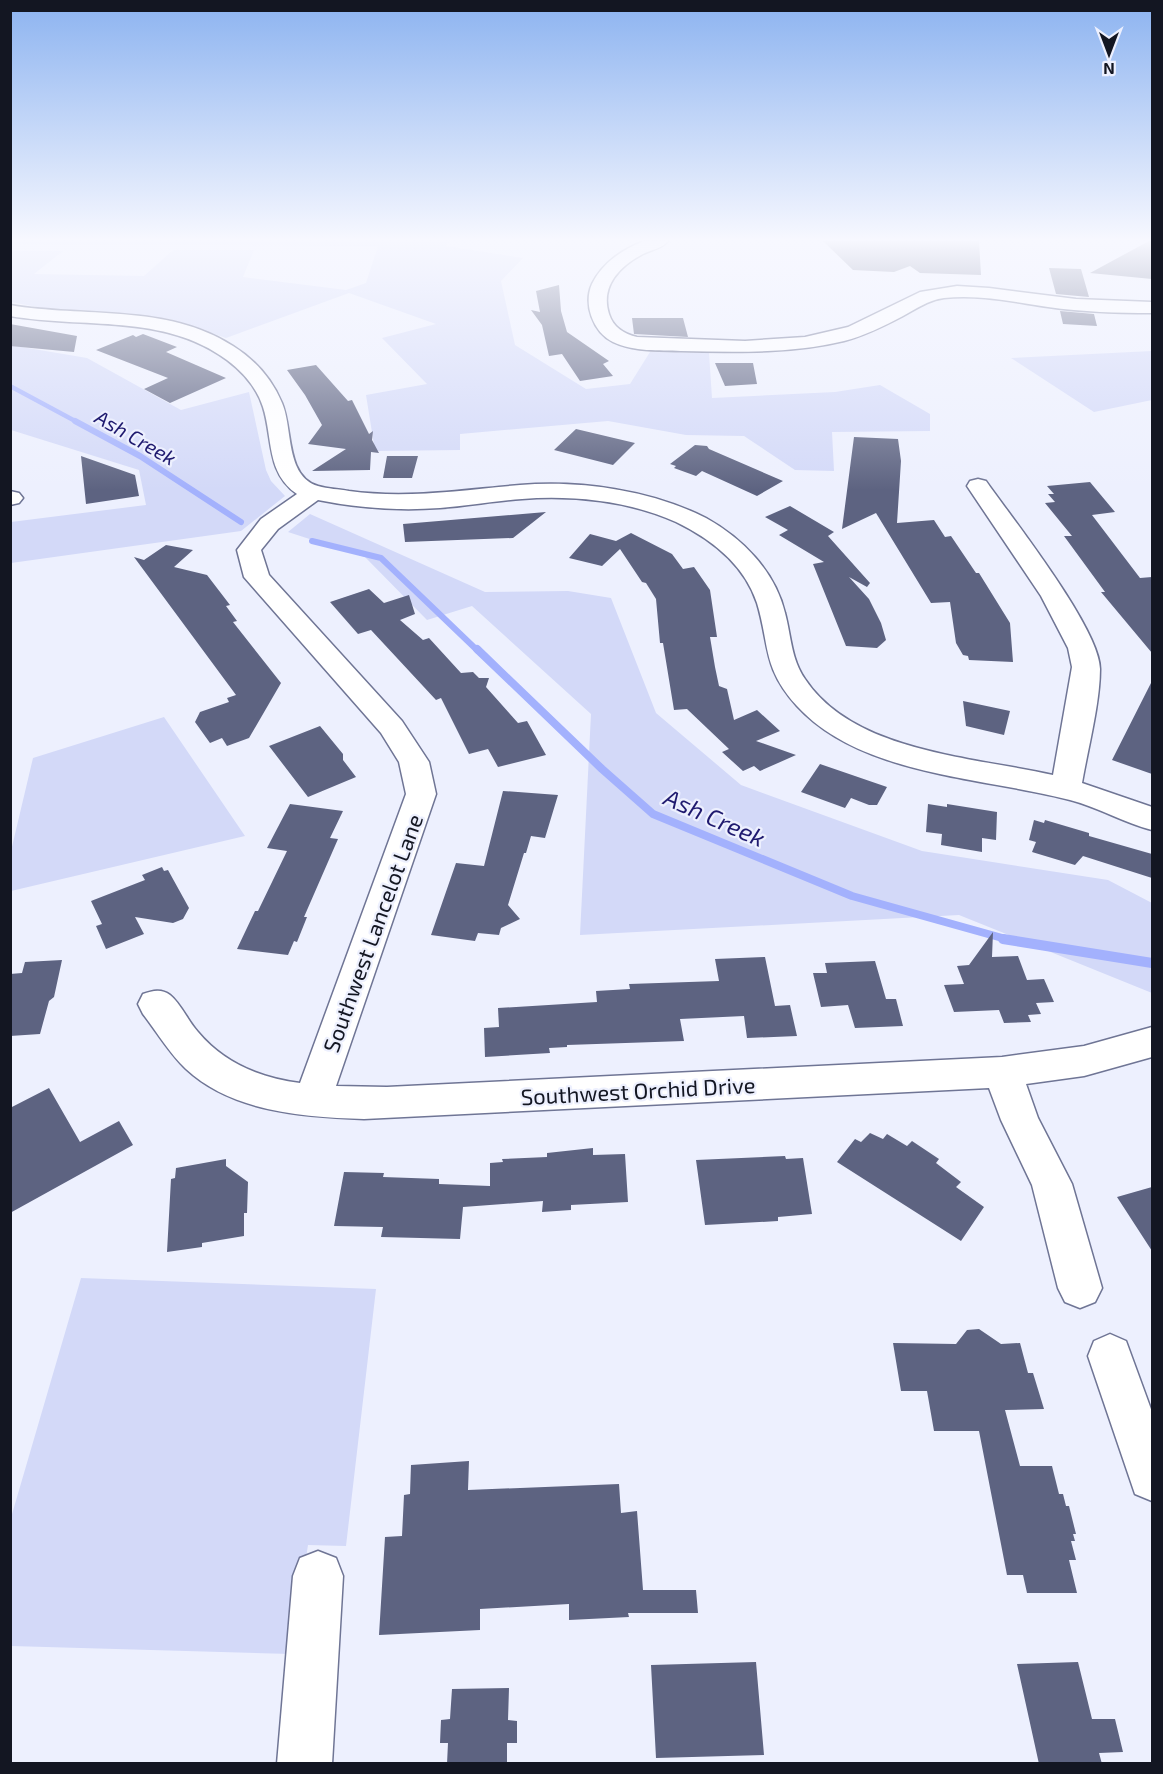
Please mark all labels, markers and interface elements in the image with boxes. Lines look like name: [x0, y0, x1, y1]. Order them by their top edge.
north arrow: [1079, 24, 1139, 84]
text: N: [1103, 60, 1115, 79]
water label: Ash Creek: [90, 404, 181, 470]
water label: Ash Creek: [659, 781, 770, 852]
street label: Southwest Lancelot Lane: [317, 810, 427, 1056]
street label: Southwest Orchid Drive: [520, 1071, 756, 1109]

